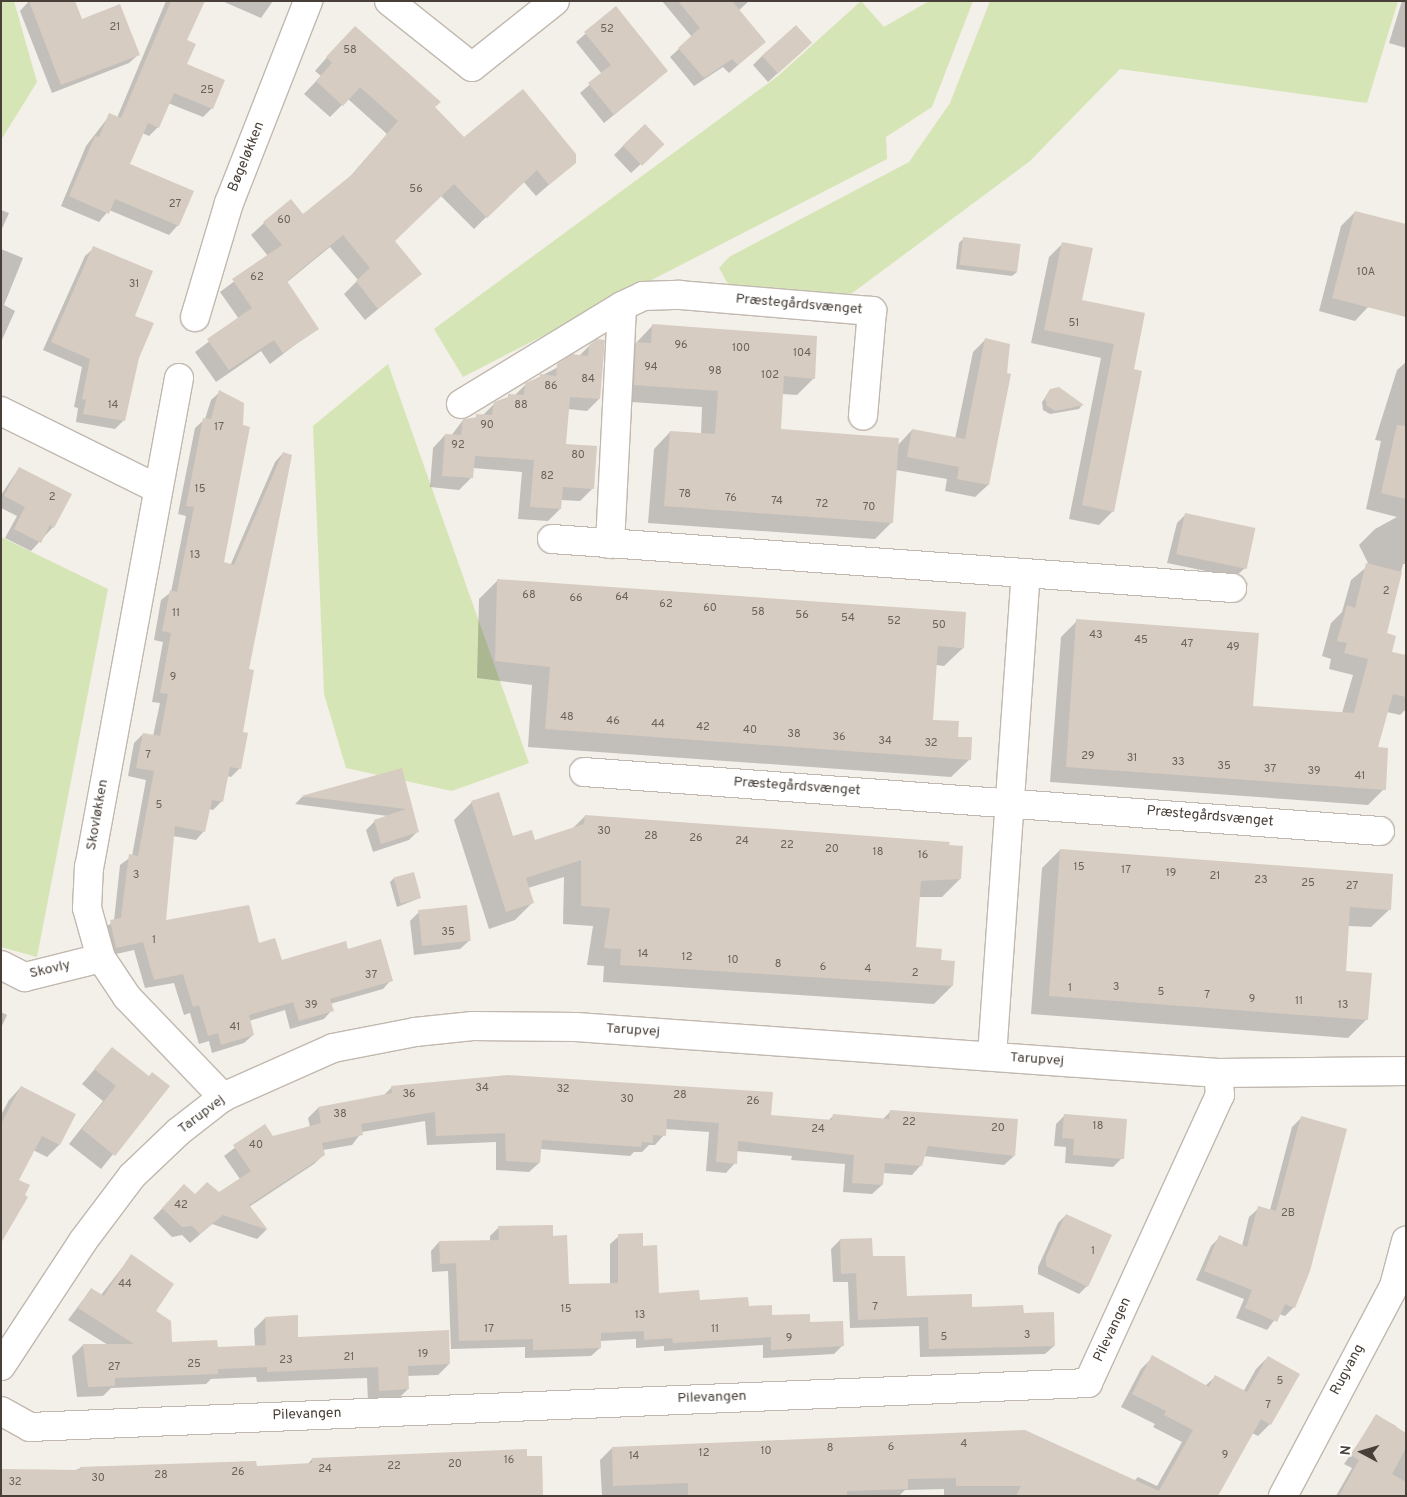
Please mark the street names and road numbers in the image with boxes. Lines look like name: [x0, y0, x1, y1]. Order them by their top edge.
street label: Bøgeløkken: [225, 119, 269, 195]
street label: Præstegårdsvænget: [735, 291, 863, 319]
street label: Præstegårdsvænget: [733, 774, 861, 800]
street label: Skovløkken: [83, 778, 113, 852]
street label: Præstegårdsvænget: [1146, 803, 1274, 831]
street label: Skovly: [28, 957, 72, 983]
street label: Tarupvej: [605, 1021, 661, 1041]
street label: Tarupvej: [1009, 1050, 1065, 1070]
street label: Tarupvej: [175, 1092, 229, 1138]
street label: Pilevangen: [1091, 1295, 1135, 1365]
street label: Rugvang: [1328, 1342, 1368, 1398]
street label: Pilevangen: [677, 1388, 747, 1408]
street label: Pilevangen: [272, 1405, 342, 1425]

